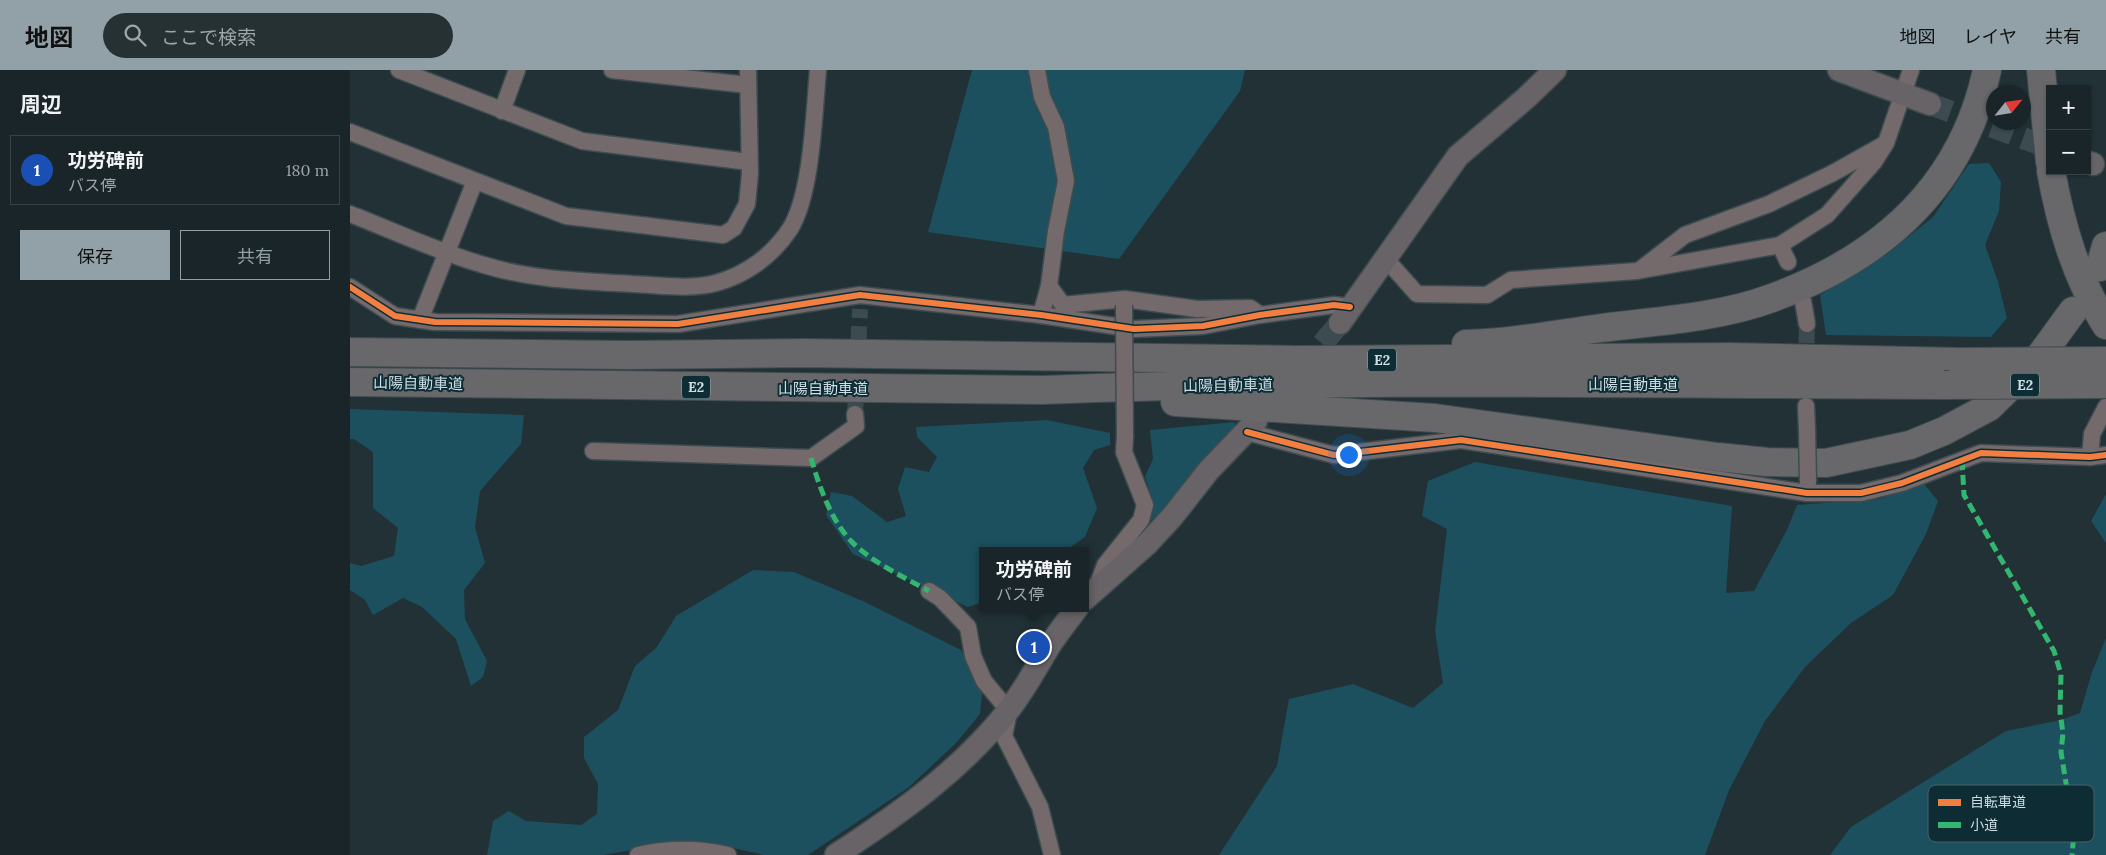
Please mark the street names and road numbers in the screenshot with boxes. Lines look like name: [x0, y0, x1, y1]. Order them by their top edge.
road number: E2: [1368, 348, 1396, 372]
street label: 山陽自動車道: [373, 373, 463, 393]
road number: E2: [2011, 374, 2039, 396]
street label: 山陽自動車道: [1183, 375, 1273, 395]
street label: 山陽自動車道: [1588, 375, 1678, 394]
road number: E2: [682, 376, 710, 398]
street label: 山陽自動車道: [778, 379, 868, 398]

